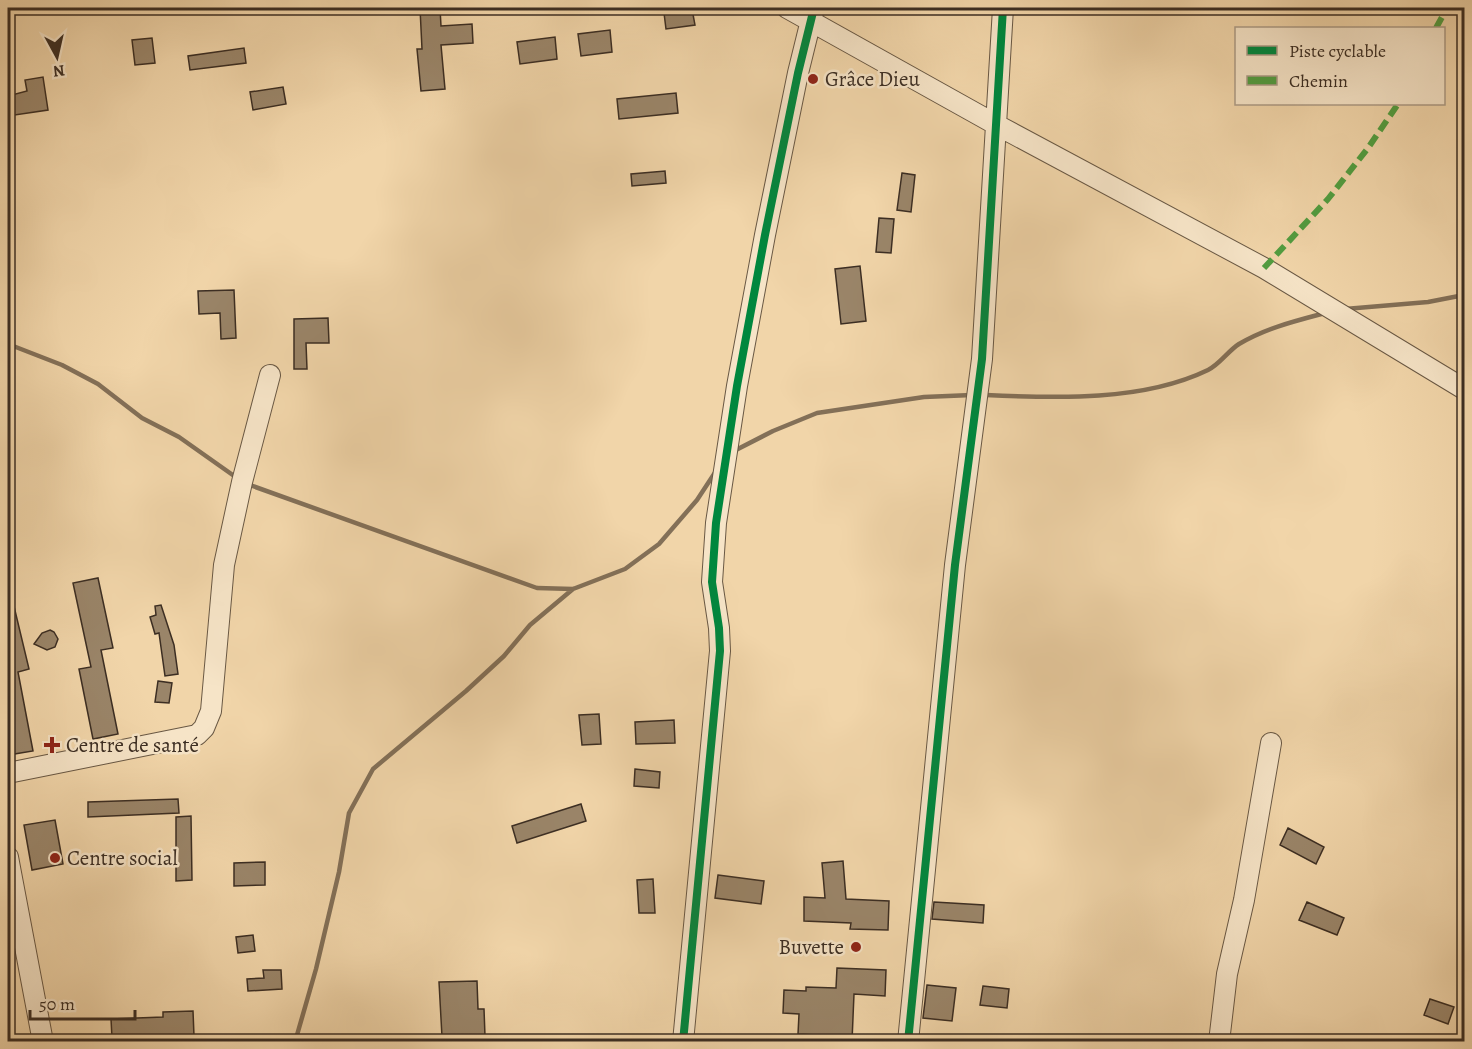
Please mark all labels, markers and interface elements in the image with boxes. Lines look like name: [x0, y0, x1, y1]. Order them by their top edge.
north arrow: [27, 27, 87, 87]
legend: [1235, 27, 1445, 105]
text: Piste cyclable: [1289, 39, 1386, 63]
text: N: [51, 59, 66, 83]
place label: Grâce Dieu: [825, 65, 920, 93]
text: Chemin: [1289, 69, 1348, 93]
marker: Grâce Dieu: [806, 72, 820, 86]
place label: Centre de santé: [66, 731, 199, 759]
marker: Centre de santé: [43, 736, 61, 754]
place label: Centre social: [67, 844, 178, 872]
marker: Centre social: [48, 851, 62, 865]
place label: Buvette: [778, 933, 844, 961]
marker: Buvette: [849, 940, 863, 954]
scale bar: [30, 983, 135, 1021]
text: 50 m: [39, 992, 75, 1016]

